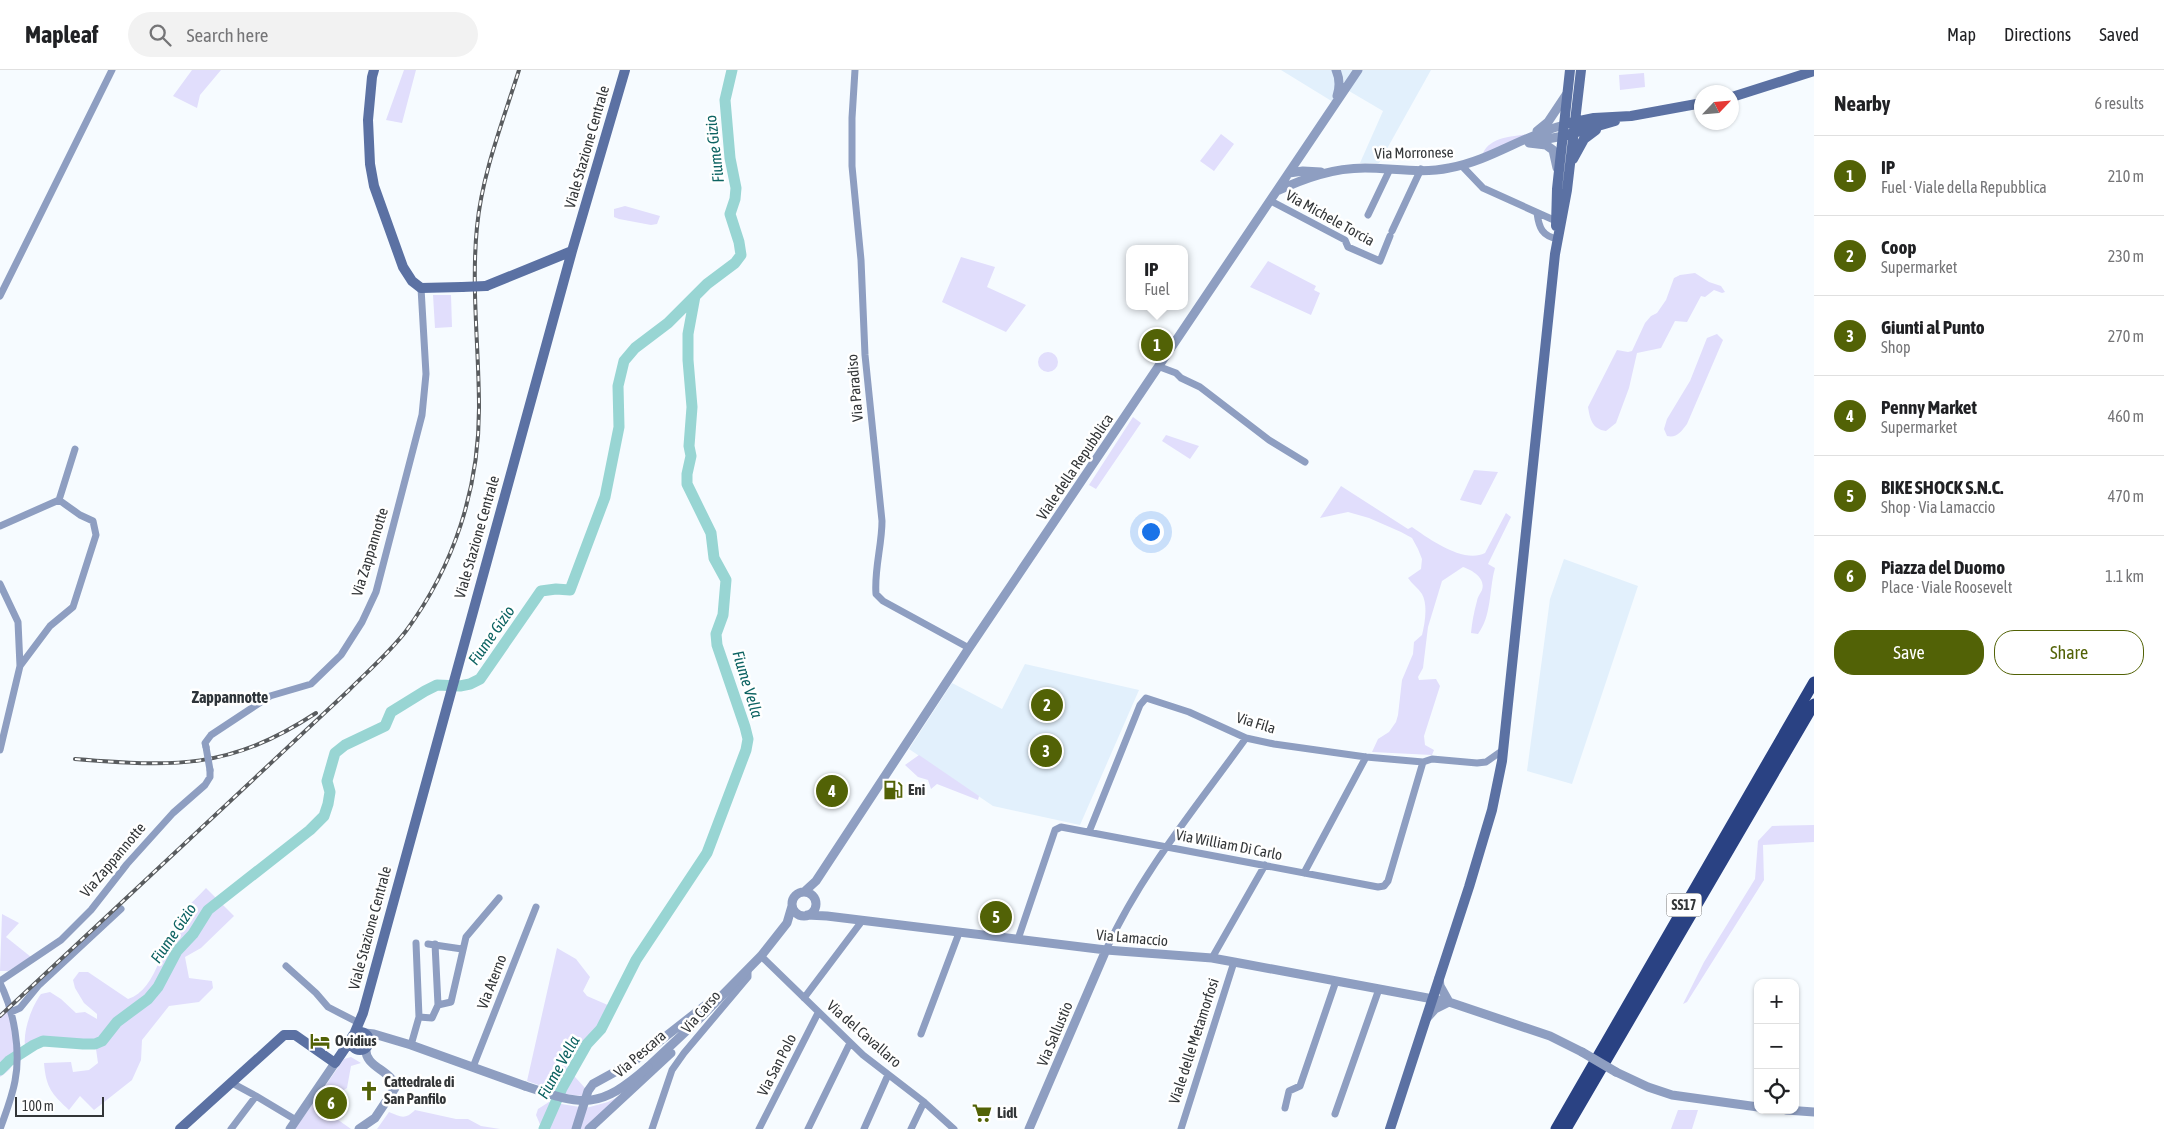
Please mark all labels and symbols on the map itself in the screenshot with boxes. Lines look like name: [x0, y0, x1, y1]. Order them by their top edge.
street label: Viale Stazione Centrale: [561, 83, 612, 210]
north arrow: [1694, 85, 1739, 130]
water label: Fiume Gizio: [701, 114, 727, 184]
street label: Via Morronese: [1374, 143, 1454, 162]
street label: Via Michele Torcia: [1283, 186, 1378, 249]
pin: 1: [1141, 326, 1173, 364]
street label: Via Paradiso: [843, 353, 866, 423]
street label: Viale della Repubblica: [1033, 410, 1116, 523]
street label: Viale Stazione Centrale: [451, 473, 502, 600]
street label: Via Zappannotte: [348, 505, 391, 598]
your location: [1138, 519, 1164, 545]
water label: Fiume Gizio: [464, 602, 518, 668]
water label: Fiume Vella: [729, 648, 767, 720]
pin: 2: [1031, 686, 1063, 724]
district label: Zappannotte: [192, 688, 268, 706]
street label: Via Fila: [1234, 709, 1278, 737]
pin: 3: [1030, 732, 1062, 770]
pin: 4: [816, 772, 848, 810]
fuel station icon: Eni: [882, 779, 904, 801]
place label: Eni: [908, 781, 925, 798]
street label: Via Zappannotte: [77, 819, 149, 900]
street label: Via William Di Carlo: [1174, 826, 1284, 863]
street label: Viale Stazione Centrale: [345, 864, 394, 991]
road number: SS17: [1666, 894, 1702, 916]
pin: 5: [980, 898, 1012, 936]
water label: Fiume Gizio: [147, 900, 199, 966]
street label: Via Lamaccio: [1095, 926, 1169, 949]
street label: Via Aterno: [473, 952, 510, 1011]
street label: Viale delle Metamorfosi: [1165, 976, 1222, 1106]
street label: Via Carso: [678, 987, 724, 1036]
street label: Via del Cavallaro: [824, 997, 905, 1071]
street label: Via Sallustio: [1033, 999, 1076, 1069]
street label: Via Pescara: [610, 1027, 669, 1081]
hotel icon: Ovidius: [309, 1030, 331, 1052]
street label: Via San Polo: [754, 1031, 799, 1099]
place label: Ovidius: [335, 1032, 377, 1049]
water label: Fiume Vella: [533, 1032, 583, 1102]
place label: Cattedrale di San Panfilo: [384, 1073, 454, 1107]
church icon: Cattedrale di San Panfilo: [358, 1080, 380, 1102]
pin: 6: [315, 1084, 347, 1122]
scale bar: [15, 1094, 104, 1117]
supermarket icon: Lidl: [971, 1102, 993, 1124]
place label: Lidl: [997, 1104, 1018, 1121]

